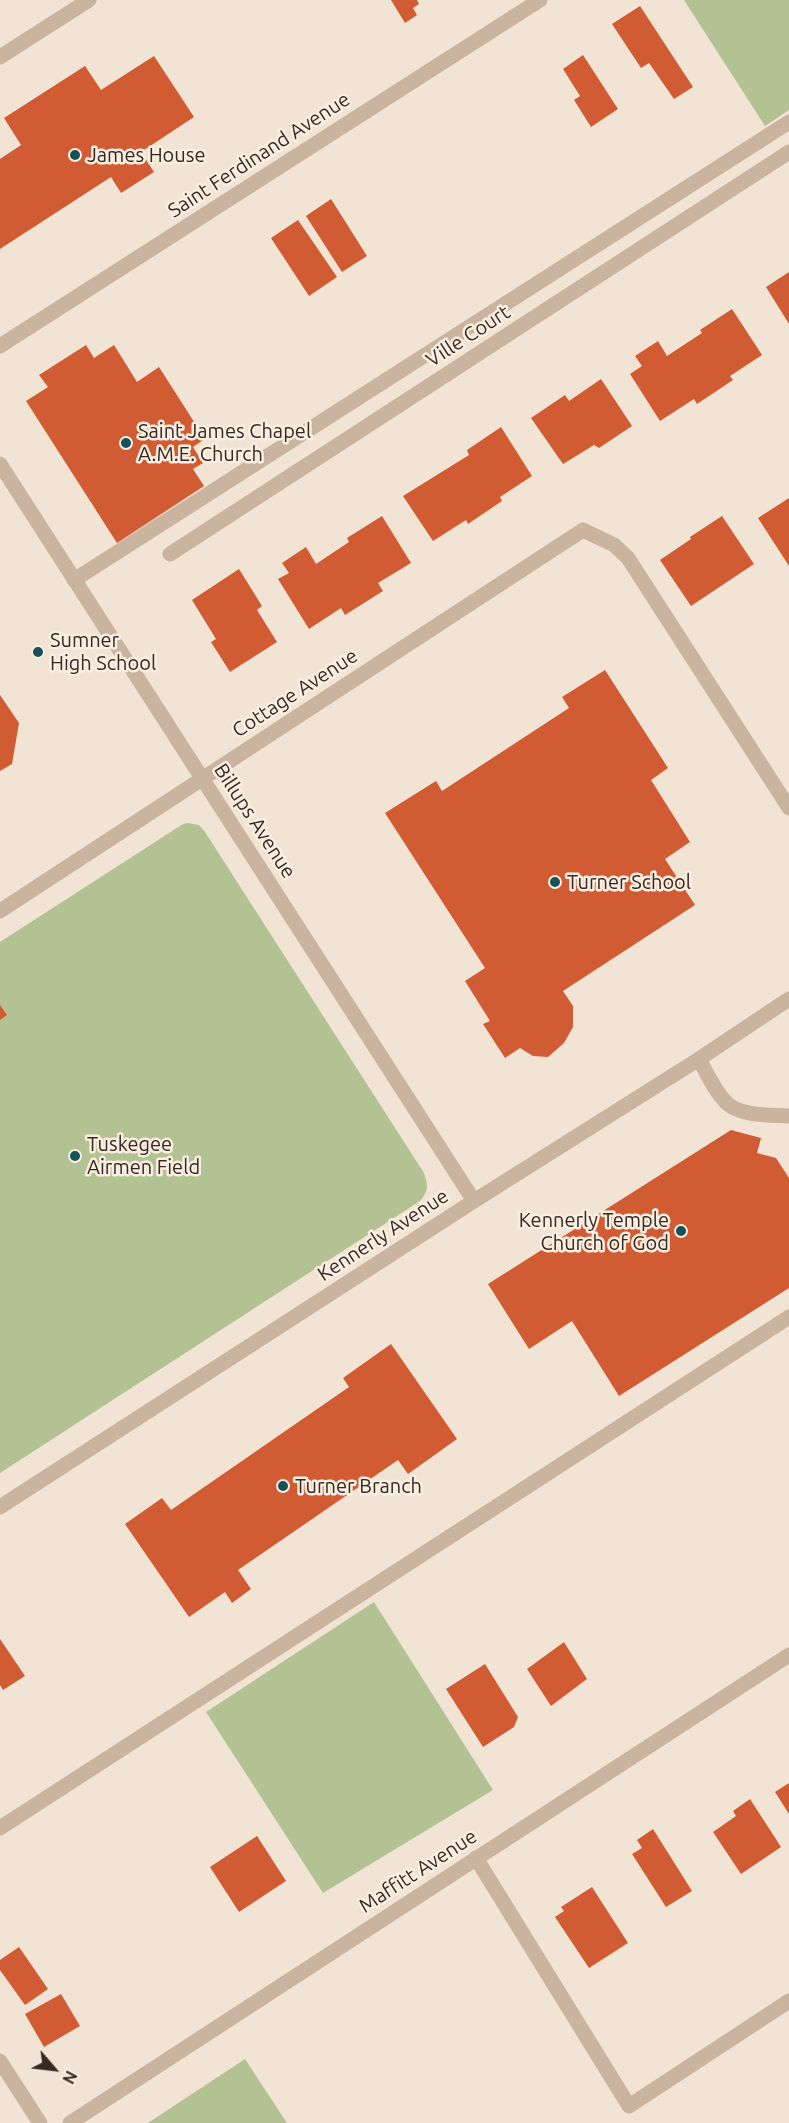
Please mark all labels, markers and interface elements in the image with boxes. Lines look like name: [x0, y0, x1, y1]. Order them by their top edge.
street label: Saint Ferdinand Avenue: [164, 87, 354, 223]
place label: James House: [87, 143, 205, 167]
marker: James House: [68, 148, 82, 162]
street label: Ville Court: [422, 300, 514, 372]
place label: Saint James Chapel A.M.E. Church: [138, 419, 311, 466]
marker: Saint James Chapel A.M.E. Church: [119, 436, 133, 450]
place label: Sumner High School: [50, 628, 156, 675]
street label: Cottage Avenue: [228, 644, 362, 742]
marker: Sumner High School: [31, 645, 45, 659]
street label: Billups Avenue: [209, 759, 301, 883]
place label: Turner School: [567, 870, 691, 894]
marker: Turner School: [548, 875, 562, 889]
place label: Tuskegee Airmen Field: [87, 1132, 200, 1179]
marker: Tuskegee Airmen Field: [68, 1149, 82, 1163]
street label: Kennerly Avenue: [313, 1184, 453, 1286]
place label: Kennerly Temple Church of God: [519, 1208, 669, 1255]
marker: Kennerly Temple Church of God: [674, 1224, 688, 1238]
place label: Turner Branch: [295, 1474, 422, 1498]
marker: Turner Branch: [276, 1479, 290, 1493]
street label: Maffitt Avenue: [355, 1824, 481, 1918]
north arrow: [24, 2039, 84, 2099]
text: N: [59, 2068, 81, 2087]

